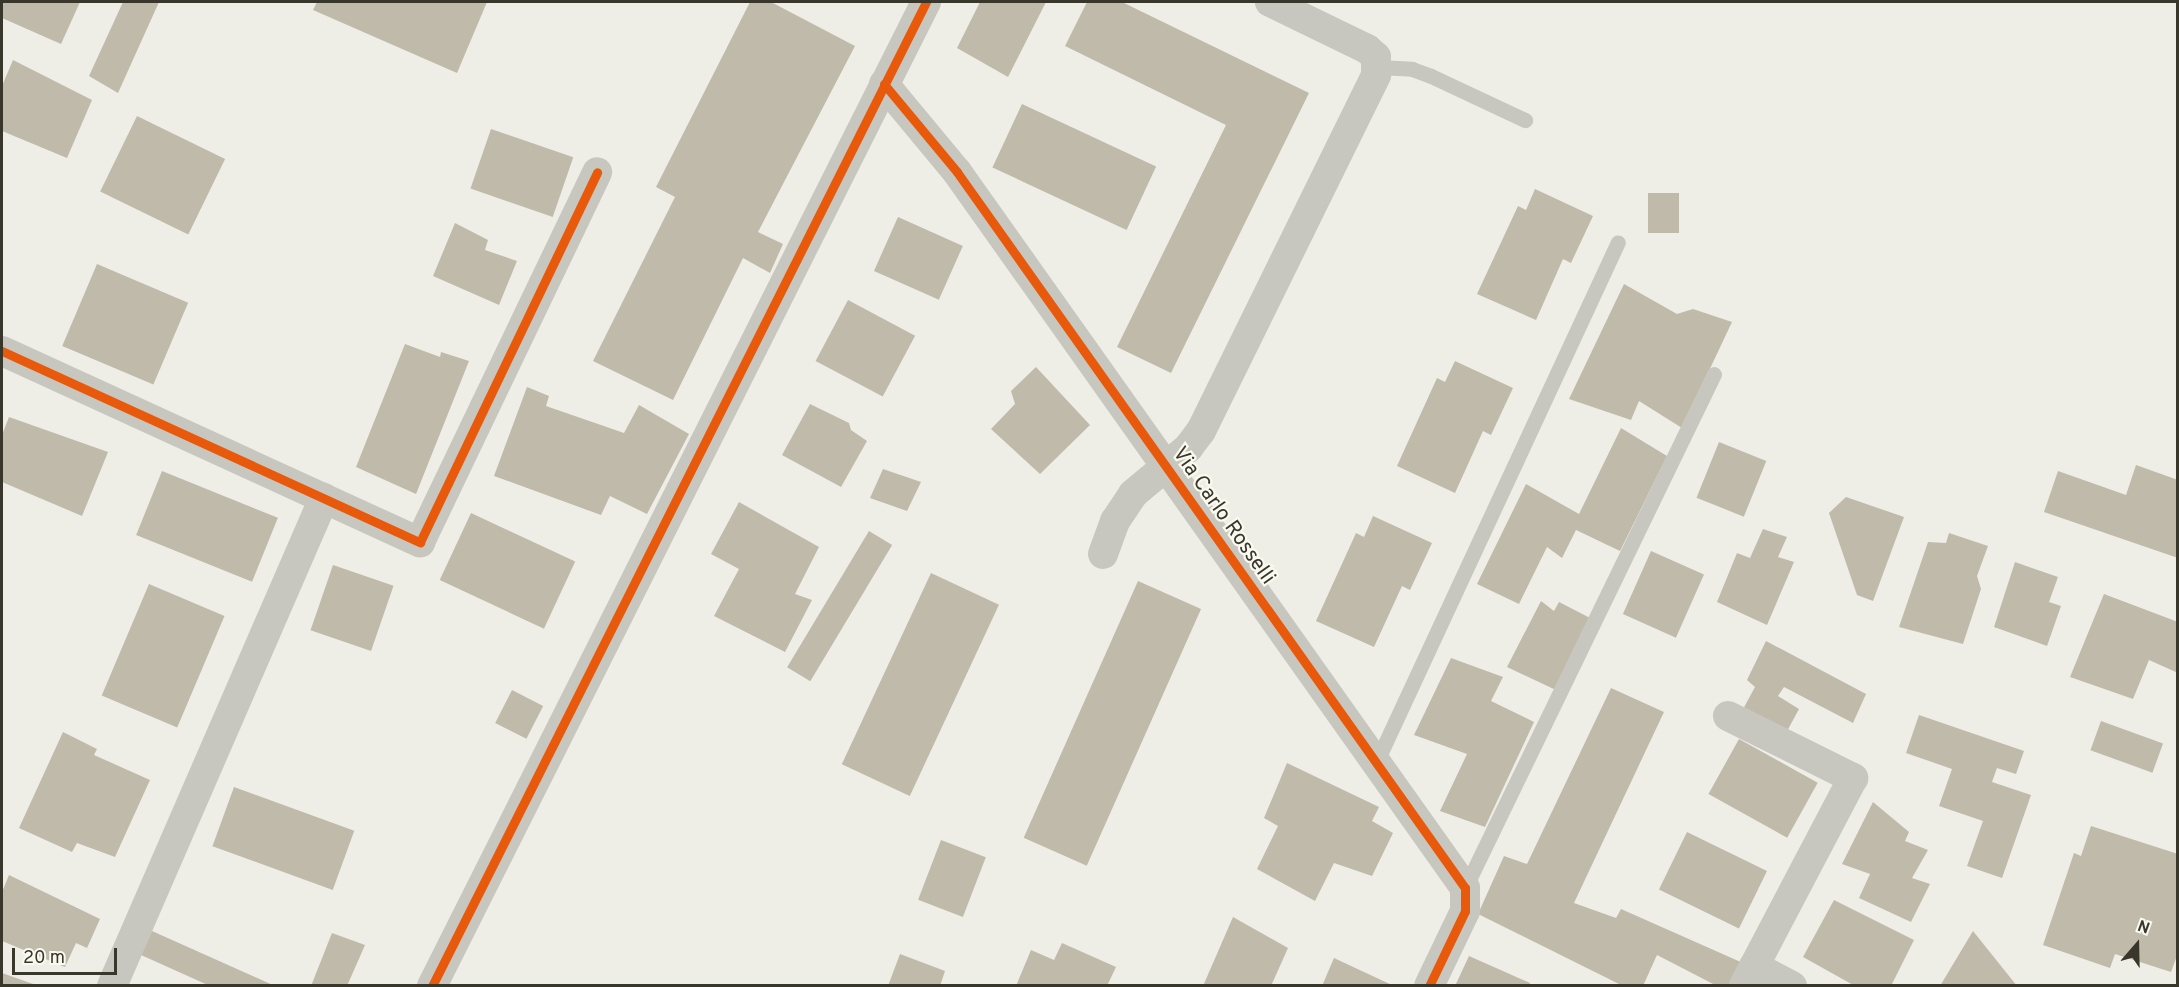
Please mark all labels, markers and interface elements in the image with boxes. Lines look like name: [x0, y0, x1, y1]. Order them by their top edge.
street label: Via Carlo Rosselli: [1166, 442, 1280, 590]
north arrow: [2107, 915, 2167, 975]
text: N: [2134, 917, 2152, 939]
scale bar: [15, 936, 120, 974]
text: 20 m: [23, 947, 65, 970]

